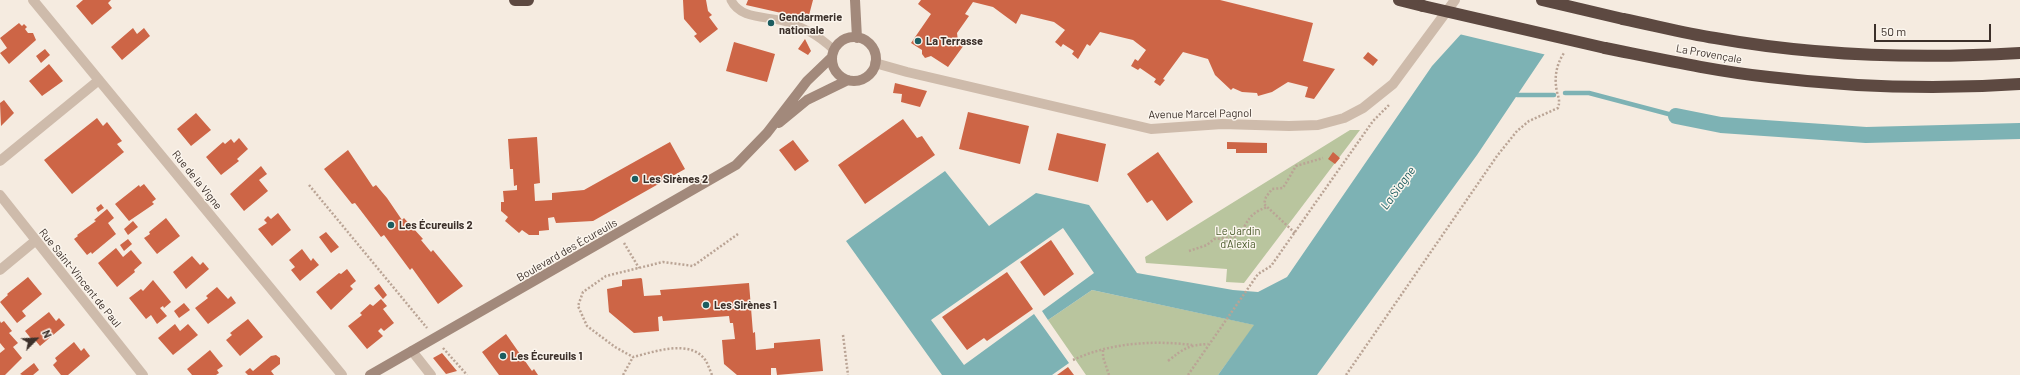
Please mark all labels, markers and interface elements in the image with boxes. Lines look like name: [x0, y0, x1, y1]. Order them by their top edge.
place label: Gendarmerie nationale: [779, 10, 842, 36]
scale bar: [1876, 16, 1993, 42]
marker: Gendarmerie nationale: [766, 18, 776, 28]
text: 50 m: [1881, 24, 1906, 38]
place label: La Terrasse: [926, 34, 983, 48]
marker: La Terrasse: [913, 36, 923, 46]
street label: La Provençale: [1675, 42, 1743, 66]
street label: Avenue Marcel Pagnol: [1148, 107, 1252, 121]
street label: Rue de la Vigne: [169, 148, 225, 212]
water label: La Siagne: [1377, 164, 1419, 212]
place label: Les Sirènes 2: [643, 172, 708, 186]
marker: Les Sirènes 2: [630, 174, 640, 184]
street label: Boulevard des Écureuils: [514, 216, 620, 284]
place label: Les Écureuils 2: [399, 218, 473, 232]
marker: Les Écureuils 2: [386, 220, 396, 230]
park label: Le Jardin d'Alexia: [1216, 224, 1260, 250]
street label: Rue Saint-Vincent de Paul: [36, 226, 124, 330]
place label: Les Sirènes 1: [714, 298, 777, 312]
marker: Les Sirènes 1: [701, 300, 711, 310]
north arrow: [16, 319, 56, 359]
text: N: [40, 328, 55, 340]
place label: Les Écureuils 1: [511, 349, 582, 363]
marker: Les Écureuils 1: [498, 351, 508, 361]

